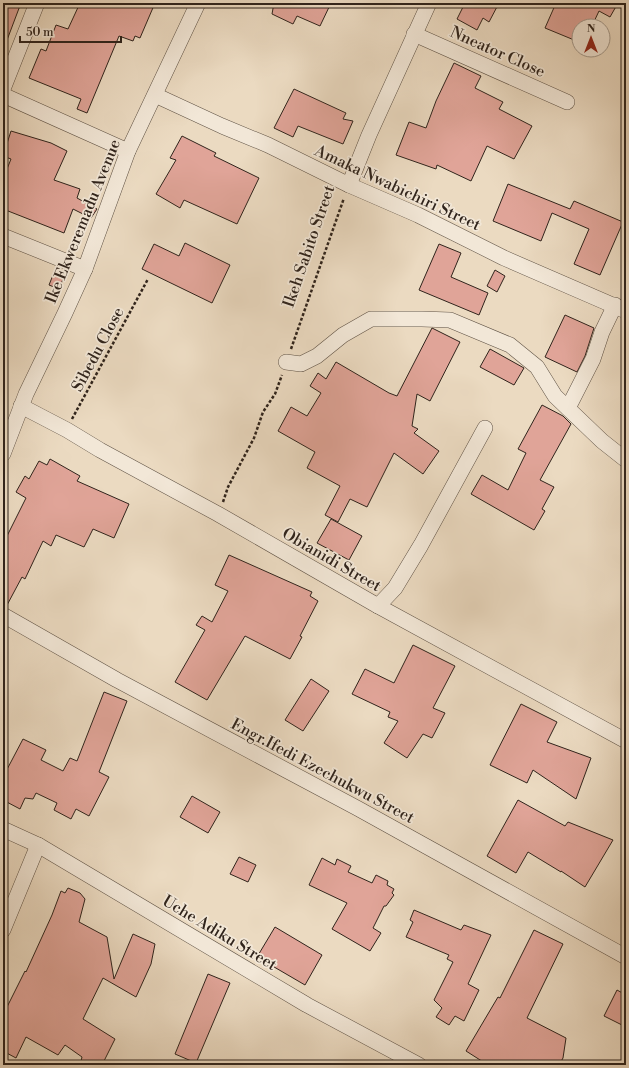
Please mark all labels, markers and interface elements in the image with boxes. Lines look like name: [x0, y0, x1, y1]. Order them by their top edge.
scale bar: [20, 18, 121, 44]
north arrow: [571, 18, 611, 58]
street label: Nneator Close: [447, 22, 548, 82]
text: N: [587, 22, 596, 36]
text: 50 m: [26, 25, 54, 40]
street label: Ike Ekweremadu Avenue: [41, 136, 125, 306]
street label: Amaka Nwabichiri Street: [310, 140, 484, 235]
street label: Ikeh Sabito Street: [279, 182, 339, 310]
street label: Sibedu Close: [67, 304, 129, 395]
street label: Obianidi Street: [278, 523, 385, 596]
street label: Engr.Ifedi Ezechukwu Street: [227, 714, 418, 828]
street label: Uche Adiku Street: [159, 891, 281, 975]

